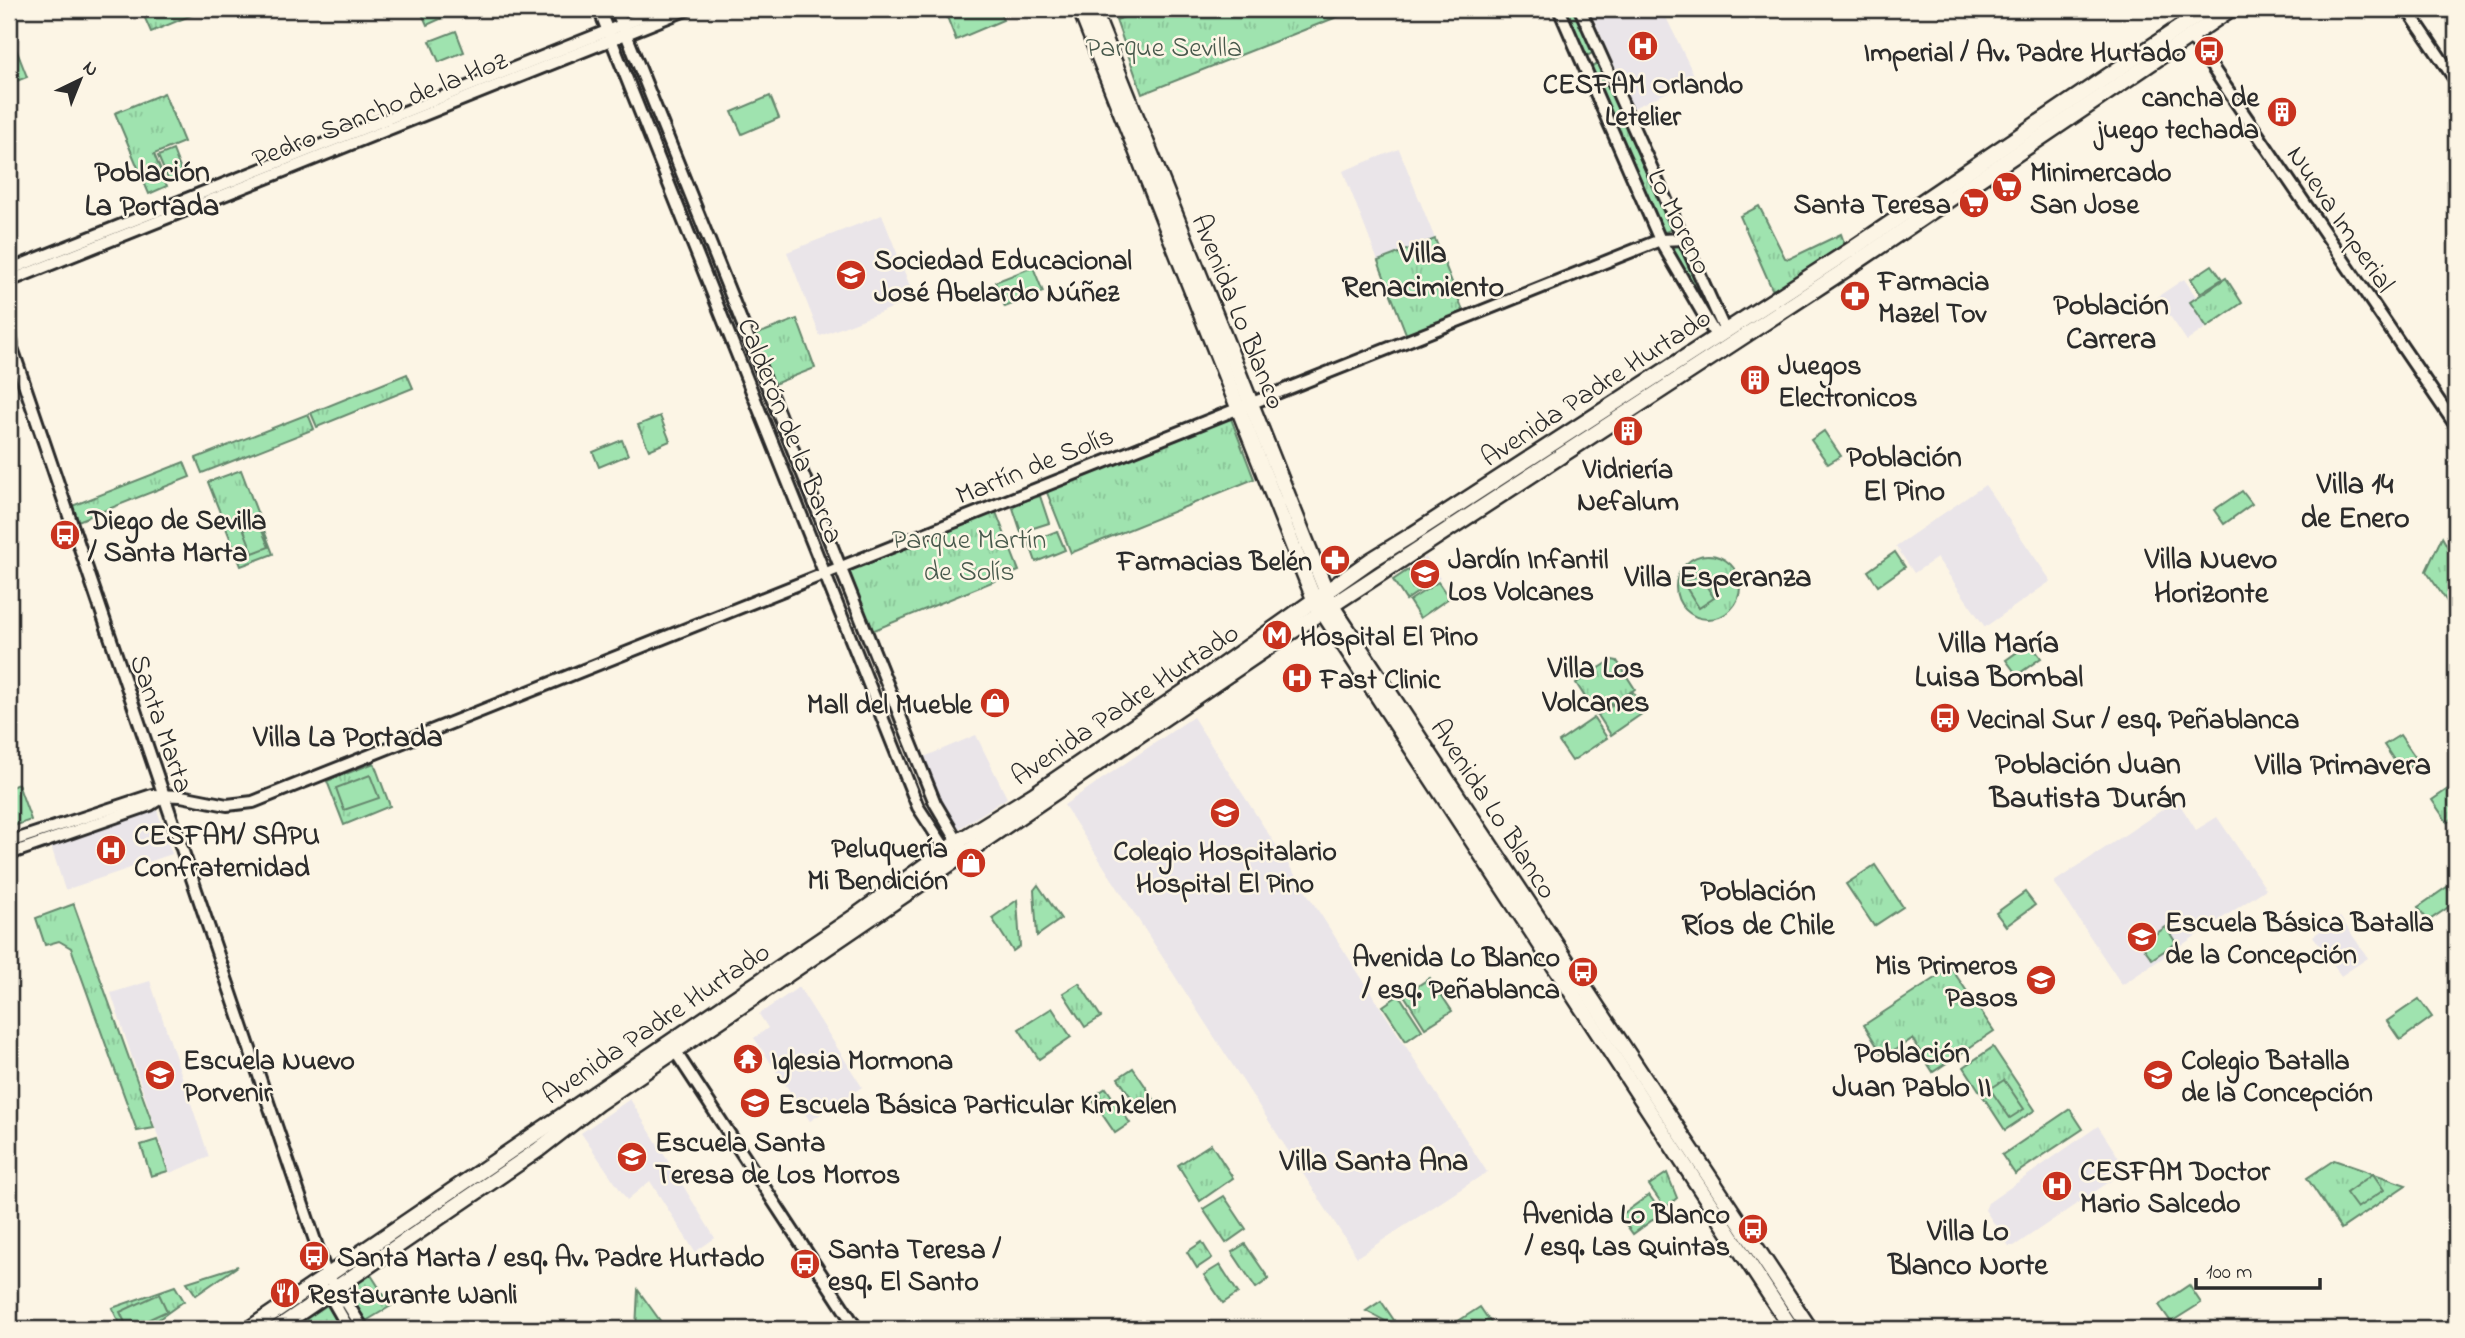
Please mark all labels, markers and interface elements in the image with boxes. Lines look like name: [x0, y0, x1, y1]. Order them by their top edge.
park label: Parque Sevilla: [1086, 29, 1242, 70]
hospital icon: CESFAM Orlando Letelier: [1626, 29, 1660, 63]
place label: Imperial / Av. Padre Hurtado: [1864, 34, 2186, 75]
bus stop icon: Imperial / Av. Padre Hurtado: [2192, 34, 2226, 68]
street label: Pedro Sancho de la Hoz: [247, 41, 514, 181]
north arrow: [46, 46, 116, 116]
text: N: [76, 55, 104, 84]
place label: CESFAM Orlando Letelier: [1543, 66, 1743, 139]
place label: cancha de juego techada: [2093, 79, 2260, 153]
building icon: cancha de juego techada: [2265, 95, 2299, 129]
street label: Nueva Imperial: [2275, 138, 2404, 302]
district label: Población La Portada: [85, 152, 219, 230]
place label: Minimercado San Jose: [2030, 154, 2172, 227]
street label: Lo Moreno: [1635, 163, 1721, 282]
supermarket icon: Minimercado San Jose: [1990, 170, 2024, 204]
place label: Santa Teresa: [1793, 186, 1951, 227]
supermarket icon: Santa Teresa: [1957, 186, 1991, 220]
street label: Avenida Lo Blanco: [1179, 208, 1295, 416]
district label: Villa Renacimiento: [1342, 233, 1504, 311]
place label: Sociedad Educacional José Abelardo Núñez: [874, 242, 1132, 315]
school or university icon: Sociedad Educacional José Abelardo Núñez: [834, 258, 868, 292]
place label: Farmacia Mazel Tov: [1876, 263, 1989, 336]
pharmacy icon: Farmacia Mazel Tov: [1838, 279, 1872, 313]
district label: Población Carrera: [2053, 285, 2169, 363]
street label: Avenida Padre Hurtado: [1474, 299, 1720, 479]
street label: Calderón de la Barca: [725, 312, 853, 550]
place label: Juegos Electronicos: [1778, 347, 1917, 420]
building icon: Juegos Electronicos: [1738, 363, 1772, 397]
building icon: Vidriería Nefalum: [1611, 414, 1645, 448]
street label: Martín de Solís: [950, 417, 1120, 518]
district label: Población El Pino: [1846, 437, 1962, 515]
place label: Vidriería Nefalum: [1577, 451, 1679, 524]
district label: Villa 14 de Enero: [2300, 464, 2410, 542]
place label: Diego de Sevilla / Santa Marta: [86, 502, 266, 575]
bus stop icon: Diego de Sevilla / Santa Marta: [48, 518, 82, 552]
park label: Parque Martín de Solís: [892, 521, 1046, 594]
district label: Villa Nuevo Horizonte: [2144, 539, 2277, 617]
place label: Jardín Infantil Los Volcanes: [1448, 541, 1609, 614]
place label: Farmacias Belén: [1115, 543, 1312, 584]
pharmacy icon: Farmacias Belén: [1318, 543, 1352, 577]
school or university icon: Jardín Infantil Los Volcanes: [1408, 557, 1442, 591]
district label: Villa Esperanza: [1623, 557, 1812, 601]
street label: Avenida Padre Hurtado: [1004, 614, 1248, 798]
metro station icon: Hospital El Pino: [1260, 618, 1294, 652]
place label: Hospital El Pino: [1300, 618, 1478, 659]
district label: Villa María Luisa Bombal: [1915, 623, 2083, 701]
district label: Villa Los Volcanes: [1542, 648, 1649, 726]
street label: Santa Marta: [117, 649, 202, 799]
hospital icon: Fast Clinic: [1280, 661, 1314, 695]
place label: Fast Clinic: [1318, 661, 1441, 702]
place label: Mall del Mueble: [807, 686, 973, 727]
shop icon: Mall del Mueble: [978, 686, 1012, 720]
bus stop icon: Vecinal Sur / esq. Peñablanca: [1928, 701, 1962, 735]
place label: Vecinal Sur / esq. Peñablanca: [1967, 701, 2299, 742]
street label: Avenida Lo Blanco: [1418, 712, 1566, 908]
district label: Villa La Portada: [252, 717, 443, 761]
district label: Población Juan Bautista Durán: [1988, 744, 2186, 822]
district label: Villa Primavera: [2254, 745, 2431, 789]
school or university icon: Colegio Hospitalario Hospital El Pino: [1208, 796, 1242, 830]
place label: CESFAM/ SAPU Confraternidad: [134, 817, 320, 890]
place label: Peluquería Mi Bendición: [807, 830, 948, 903]
hospital icon: CESFAM/ SAPU Confraternidad: [94, 833, 128, 867]
place label: Colegio Hospitalario Hospital El Pino: [1113, 833, 1337, 906]
shop icon: Peluquería Mi Bendición: [954, 846, 988, 880]
district label: Población Ríos de Chile: [1682, 871, 1836, 949]
place label: Escuela Básica Batalla de la Concepción: [2165, 904, 2434, 977]
school or university icon: Escuela Básica Batalla de la Concepción: [2125, 920, 2159, 954]
street label: Avenida Padre Hurtado: [535, 933, 779, 1117]
place label: Avenida Lo Blanco / esq. Peñablanca: [1352, 939, 1560, 1012]
place label: Mis Primeros Pasos: [1875, 947, 2018, 1020]
bus stop icon: Avenida Lo Blanco / esq. Peñablanca: [1566, 955, 1600, 989]
school or university icon: Mis Primeros Pasos: [2024, 963, 2058, 997]
district label: Población Juan Pablo II: [1832, 1033, 1992, 1111]
place label: Escuela Nuevo Porvenir: [183, 1042, 355, 1115]
temple icon: Iglesia Mormona: [731, 1042, 765, 1076]
place label: Iglesia Mormona: [771, 1042, 953, 1084]
place label: Colegio Batalla de la Concepción: [2181, 1042, 2373, 1115]
school or university icon: Escuela Nuevo Porvenir: [143, 1058, 177, 1092]
school or university icon: Colegio Batalla de la Concepción: [2141, 1058, 2175, 1092]
school or university icon: Escuela Básica Particular Kimkelen: [738, 1086, 772, 1120]
place label: Escuela Básica Particular Kimkelen: [778, 1086, 1177, 1127]
place label: Escuela Santa Teresa de Los Morros: [655, 1124, 900, 1197]
school or university icon: Escuela Santa Teresa de Los Morros: [615, 1140, 649, 1174]
district label: Villa Santa Ana: [1279, 1141, 1468, 1185]
place label: CESFAM Doctor Mario Salcedo: [2080, 1153, 2271, 1226]
hospital icon: CESFAM Doctor Mario Salcedo: [2040, 1169, 2074, 1203]
place label: Avenida Lo Blanco / esq. Las Quintas: [1522, 1196, 1730, 1269]
district label: Villa Lo Blanco Norte: [1886, 1211, 2049, 1289]
bus stop icon: Avenida Lo Blanco / esq. Las Quintas: [1736, 1212, 1770, 1246]
place label: Santa Teresa / esq. El Santo: [828, 1231, 1002, 1304]
bus stop icon: Santa Marta / esq. Av. Padre Hurtado: [297, 1239, 331, 1273]
place label: Santa Marta / esq. Av. Padre Hurtado: [337, 1239, 765, 1280]
bus stop icon: Santa Teresa / esq. El Santo: [788, 1247, 822, 1281]
scale bar: [2196, 1247, 2320, 1291]
text: 100 m: [2206, 1258, 2252, 1288]
restaurant icon: Restaurante Wanli: [268, 1276, 302, 1310]
place label: Restaurante Wanli: [308, 1276, 518, 1317]

